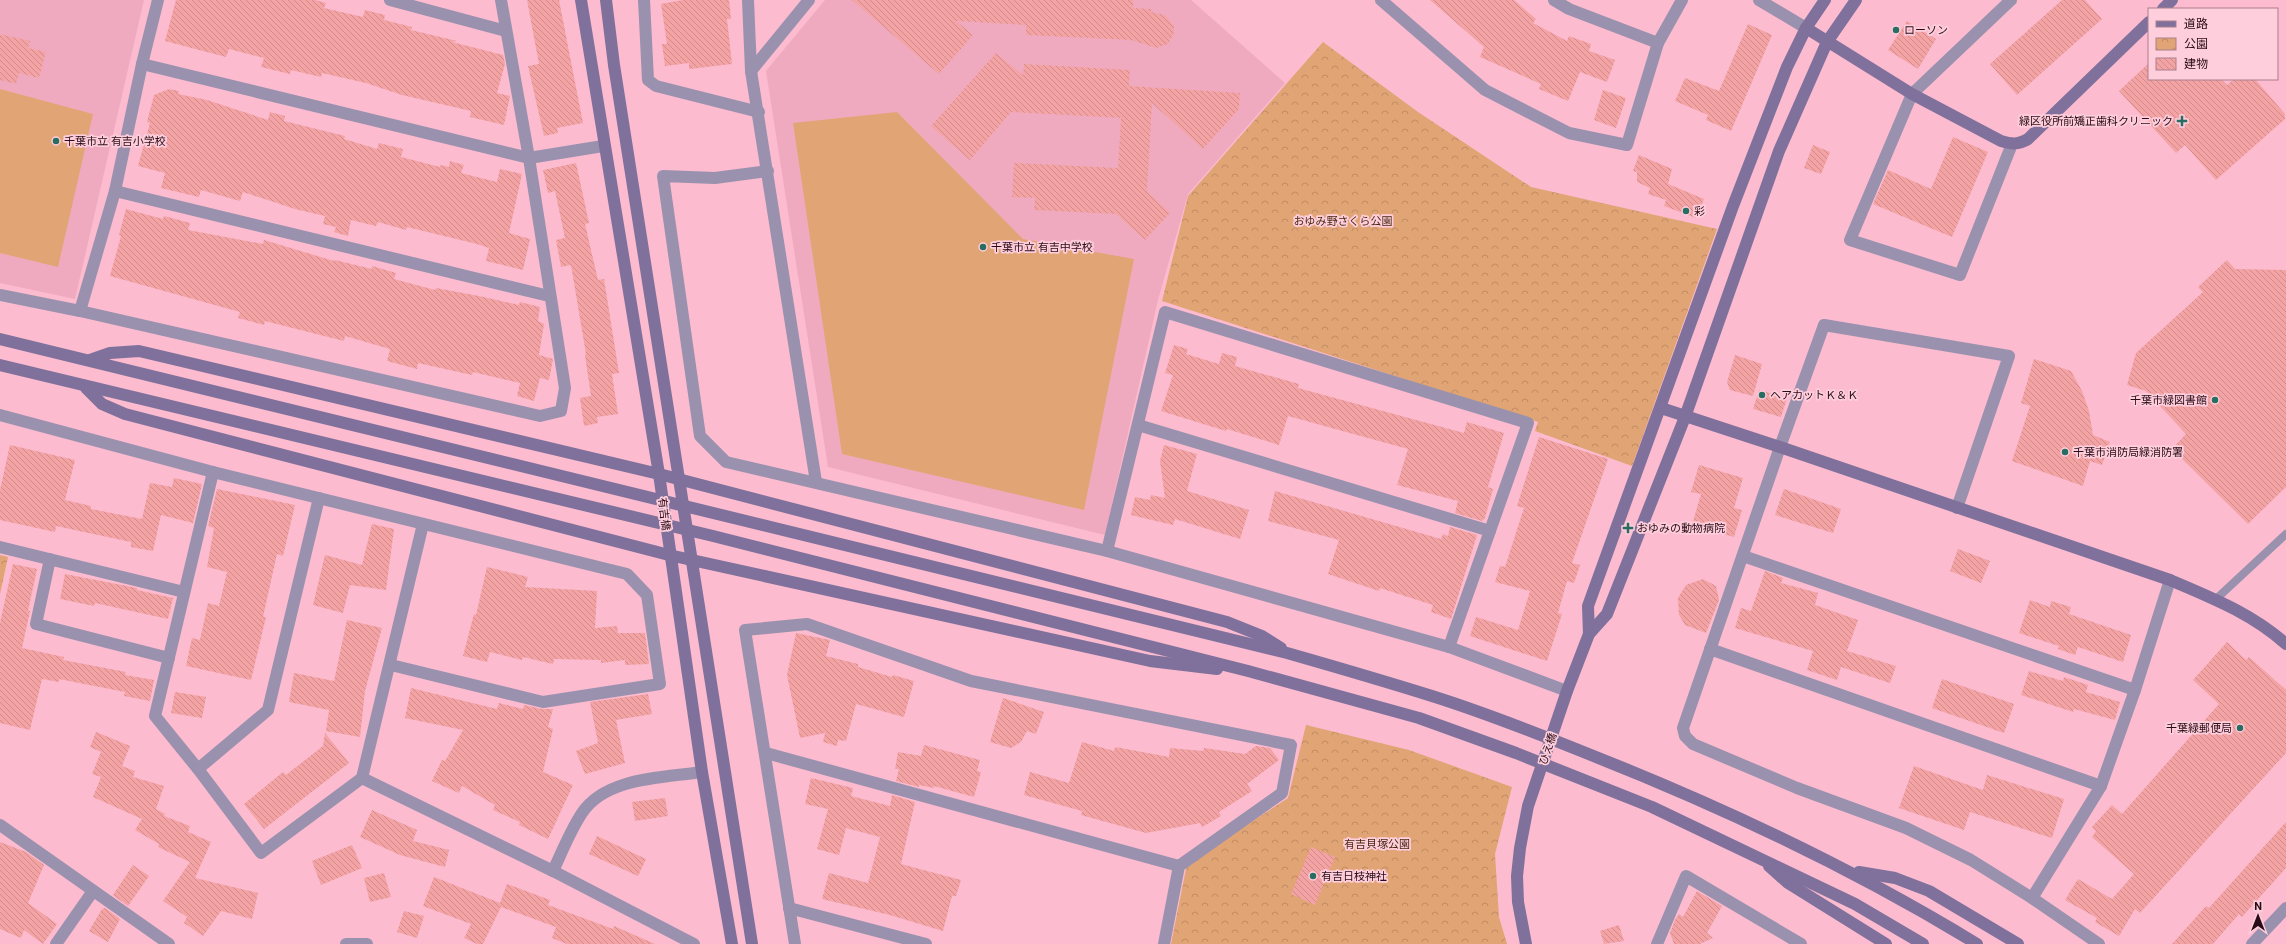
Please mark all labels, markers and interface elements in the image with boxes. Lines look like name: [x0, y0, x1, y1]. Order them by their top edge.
legend: [2148, 8, 2278, 80]
text: 道路: [2184, 17, 2208, 31]
place label: ローソン: [1904, 24, 1948, 37]
marker: ローソン: [1891, 25, 1901, 35]
text: 公園: [2184, 37, 2208, 51]
text: 建物: [2184, 57, 2208, 71]
place label: 緑区役所前矯正歯科クリニック: [2019, 115, 2173, 128]
marker: 緑区役所前矯正歯科クリニック: [2176, 115, 2188, 127]
place label: 千葉市立 有吉小学校: [64, 135, 166, 148]
marker: 千葉市立 有吉小学校: [51, 136, 61, 146]
place label: 彩: [1694, 205, 1705, 218]
marker: 彩: [1681, 206, 1691, 216]
park label: おゆみ野さくら公園: [1294, 215, 1393, 228]
place label: 千葉市立 有吉中学校: [991, 241, 1093, 254]
marker: 千葉市立 有吉中学校: [978, 242, 988, 252]
place label: ヘアカットＫ＆Ｋ: [1770, 389, 1858, 402]
marker: ヘアカットＫ＆Ｋ: [1757, 390, 1767, 400]
place label: 千葉市緑図書館: [2130, 394, 2207, 407]
marker: 千葉市緑図書館: [2210, 395, 2220, 405]
place label: 千葉市消防局緑消防署: [2073, 446, 2183, 459]
marker: 千葉市消防局緑消防署: [2060, 447, 2070, 457]
street label: 有吉橋: [656, 497, 672, 531]
marker: おゆみの動物病院: [1622, 522, 1634, 534]
place label: おゆみの動物病院: [1637, 522, 1725, 535]
place label: 千葉緑郵便局: [2166, 722, 2232, 735]
marker: 千葉緑郵便局: [2235, 723, 2245, 733]
street label: ひえ橋: [1536, 731, 1560, 767]
park label: 有吉貝塚公園: [1344, 838, 1410, 851]
place label: 有吉日枝神社: [1321, 870, 1387, 883]
marker: 有吉日枝神社: [1308, 871, 1318, 881]
north arrow: [2238, 896, 2278, 936]
text: N: [2254, 900, 2262, 913]

